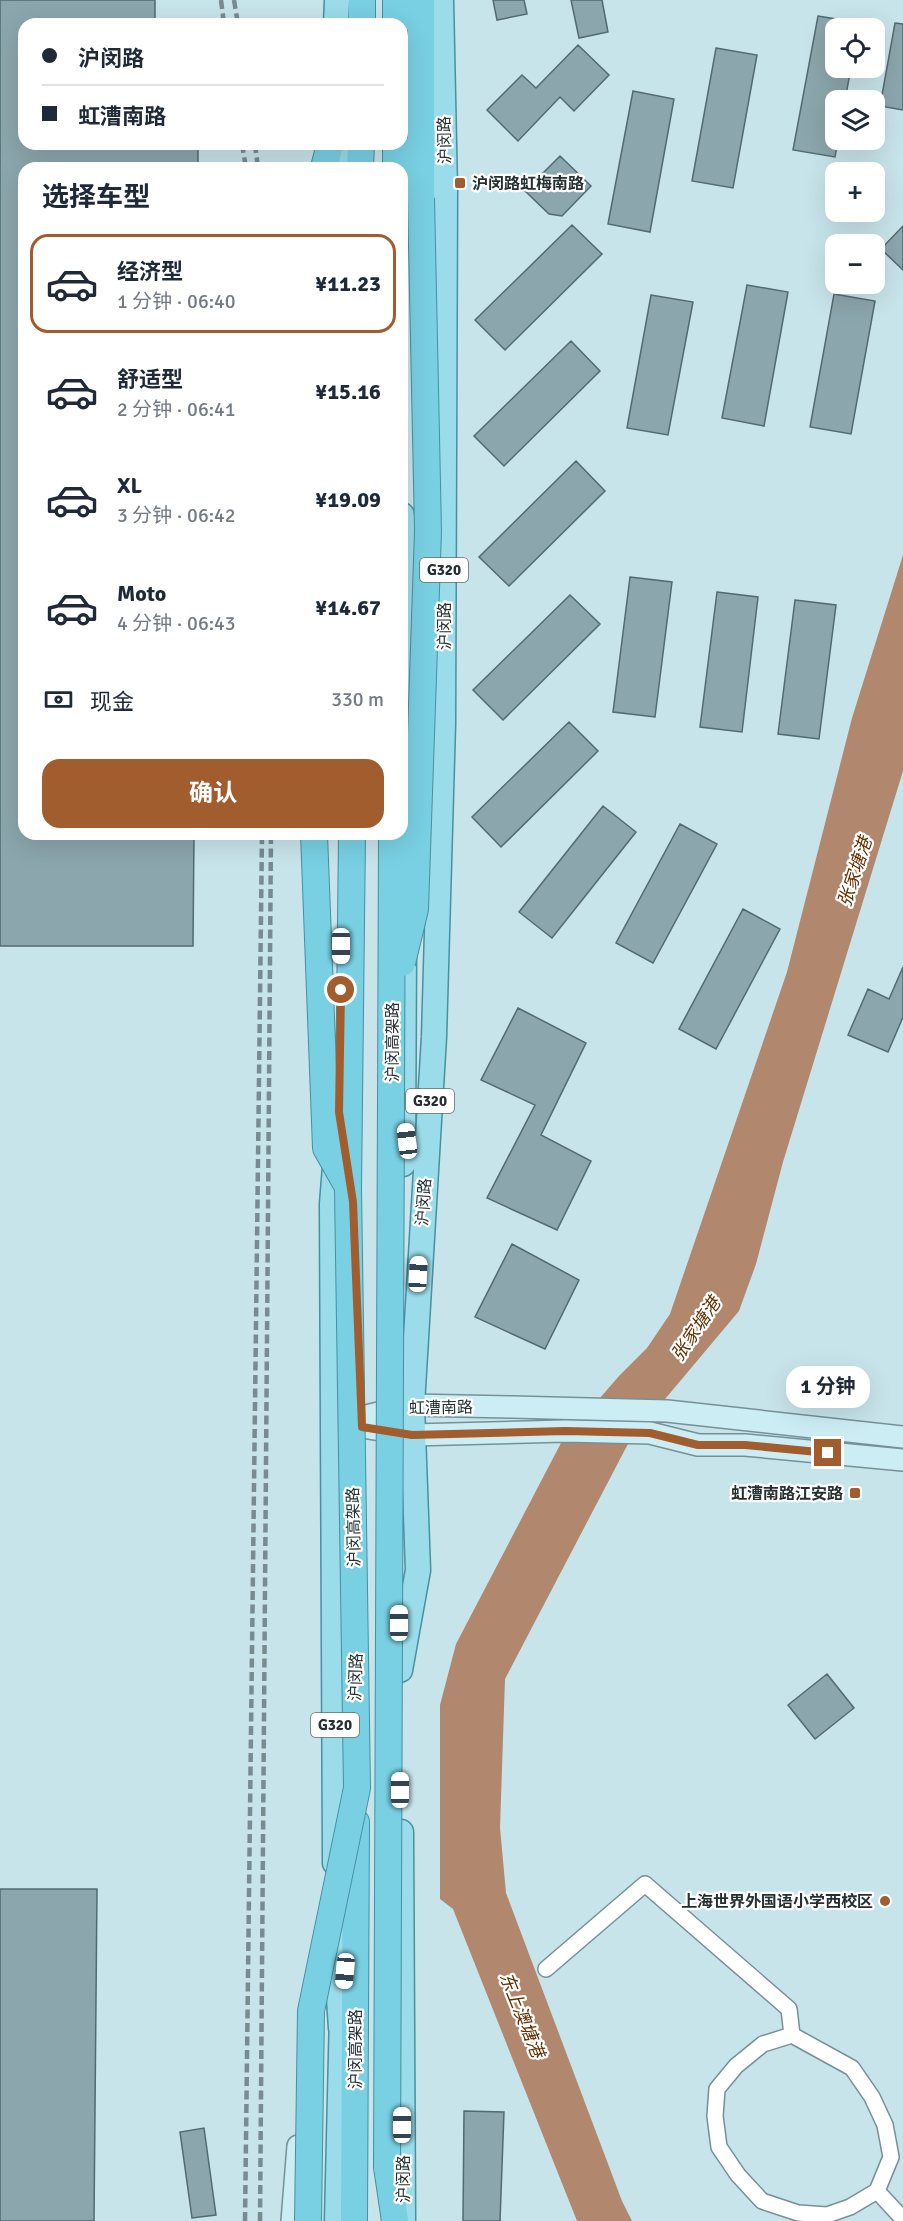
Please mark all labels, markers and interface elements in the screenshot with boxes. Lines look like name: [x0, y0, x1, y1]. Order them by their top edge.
map controls: [825, 18, 885, 294]
button: locate: [825, 18, 885, 78]
text: 沪闵路: [78, 45, 144, 72]
button: layers: [825, 90, 885, 150]
text: 虹漕南路: [78, 103, 166, 130]
street label: 沪闵路: [435, 116, 455, 164]
button: +: [825, 162, 885, 222]
place label: 沪闵路虹梅南路: [472, 174, 584, 194]
marker: 沪闵路虹梅南路: [453, 176, 467, 190]
text: 选择车型: [42, 181, 150, 214]
button: −: [825, 234, 885, 294]
icon: car: [45, 257, 99, 311]
text: 经济型: [117, 258, 183, 285]
text: ¥11.23: [315, 270, 381, 297]
text: 1 分钟 · 06:40: [117, 289, 236, 314]
icon: car: [45, 365, 99, 419]
text: 舒适型: [117, 366, 183, 393]
text: ¥15.16: [315, 378, 381, 405]
text: 2 分钟 · 06:41: [117, 397, 236, 422]
text: XL: [117, 472, 142, 499]
icon: car: [45, 473, 99, 527]
text: ¥19.09: [315, 486, 381, 513]
text: 3 分钟 · 06:42: [117, 503, 236, 528]
road number: G320: [420, 558, 468, 582]
text: Moto: [117, 580, 166, 607]
icon: car: [45, 581, 99, 635]
text: ¥14.67: [315, 594, 381, 621]
street label: 沪闵路: [435, 602, 455, 650]
text: 4 分钟 · 06:43: [117, 611, 236, 636]
icon: cash: [42, 683, 75, 716]
text: 330 m: [331, 687, 384, 712]
text: 现金: [90, 688, 134, 715]
button: 确认: [42, 759, 384, 828]
water label: 张家塘港: [833, 832, 878, 910]
car: [332, 928, 350, 964]
route start: [327, 976, 354, 1003]
street label: 沪闵高架路: [383, 1002, 403, 1082]
road number: G320: [406, 1089, 454, 1113]
car: [396, 1122, 418, 1160]
street label: 沪闵路: [412, 1177, 436, 1227]
car: [408, 1256, 428, 1292]
water label: 张家塘港: [667, 1291, 727, 1365]
callout: 1 分钟: [786, 1366, 870, 1408]
text: 1 分钟: [800, 1374, 856, 1399]
street label: 虹漕南路: [409, 1397, 473, 1419]
route end: [814, 1439, 841, 1466]
place label: 虹漕南路江安路: [731, 1484, 843, 1504]
marker: 虹漕南路江安路: [848, 1486, 862, 1500]
street label: 沪闵高架路: [343, 1487, 365, 1567]
car: [390, 1605, 408, 1641]
street label: 沪闵路: [345, 1653, 367, 1701]
road number: G320: [311, 1713, 359, 1737]
car: [391, 1772, 409, 1808]
place label: 上海世界外国语小学西校区: [681, 1892, 873, 1912]
marker: 上海世界外国语小学西校区: [878, 1894, 892, 1908]
car: [334, 1952, 356, 1990]
water label: 东上澳塘港: [495, 1969, 550, 2064]
street label: 沪闵高架路: [346, 2009, 366, 2089]
car: [393, 2107, 411, 2143]
street label: 沪闵路: [394, 2155, 414, 2203]

